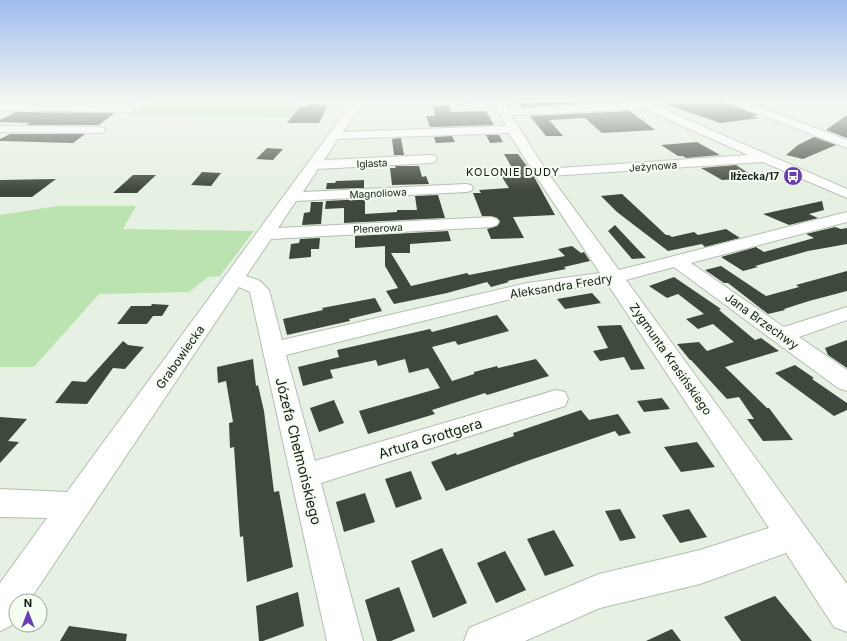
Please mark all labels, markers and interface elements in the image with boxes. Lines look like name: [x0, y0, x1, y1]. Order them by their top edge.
street label: Iglasta: [356, 156, 388, 170]
street label: Jeżynowa: [629, 158, 677, 174]
district label: KOLONIE DUDY: [466, 165, 560, 179]
bus stop icon: Iłżecka/17: [782, 165, 804, 187]
place label: Iłżecka/17: [730, 170, 779, 182]
street label: Magnoliowa: [349, 186, 407, 200]
street label: Plenerowa: [353, 221, 403, 235]
street label: Aleksandra Fredry: [509, 270, 614, 302]
street label: Jana Brzechwy: [722, 289, 802, 353]
street label: Zygmunta Krasińskiego: [627, 300, 715, 418]
street label: Grabowiecka: [153, 322, 207, 392]
street label: Józefa Chełmońskiego: [272, 376, 326, 526]
street label: Artura Grottgera: [376, 414, 484, 462]
north arrow: [8, 593, 48, 633]
text: N: [24, 596, 32, 610]

